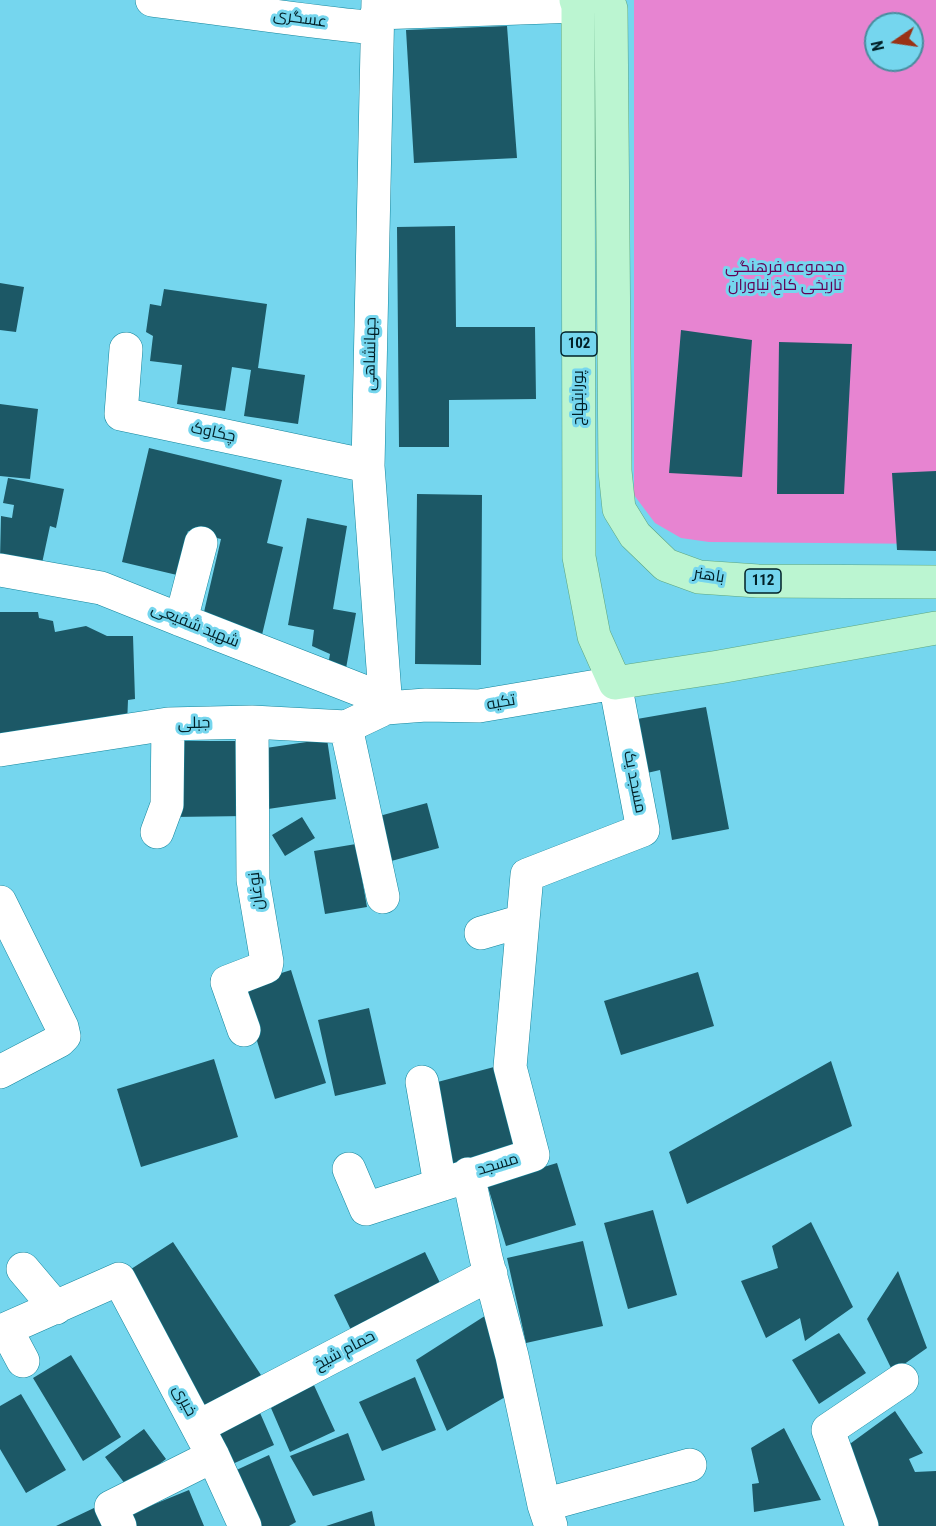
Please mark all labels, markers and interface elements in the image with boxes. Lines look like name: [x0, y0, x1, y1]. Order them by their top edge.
street label: عسگری: [272, 6, 328, 32]
north arrow: [864, 12, 924, 72]
text: N: [868, 39, 888, 53]
park label: مجموعه فرهنگی تاریخی کاخ نیاوران: [725, 258, 845, 296]
street label: جهانشاهی: [361, 317, 381, 391]
road number: 102: [561, 332, 597, 356]
street label: پورابتهاج: [569, 370, 589, 426]
street label: چکاوک: [189, 419, 237, 447]
street label: باهنر: [692, 564, 726, 588]
road number: 112: [745, 569, 781, 593]
street label: شهید شفیعی: [148, 600, 242, 652]
street label: تکیه: [485, 691, 517, 715]
street label: جبلی: [178, 714, 210, 734]
street label: مسجد یک: [619, 749, 649, 815]
street label: نوغان: [245, 871, 269, 911]
street label: مسجد: [475, 1150, 521, 1180]
street label: حمام شیخ: [311, 1327, 379, 1375]
street label: خیری: [168, 1382, 200, 1420]

